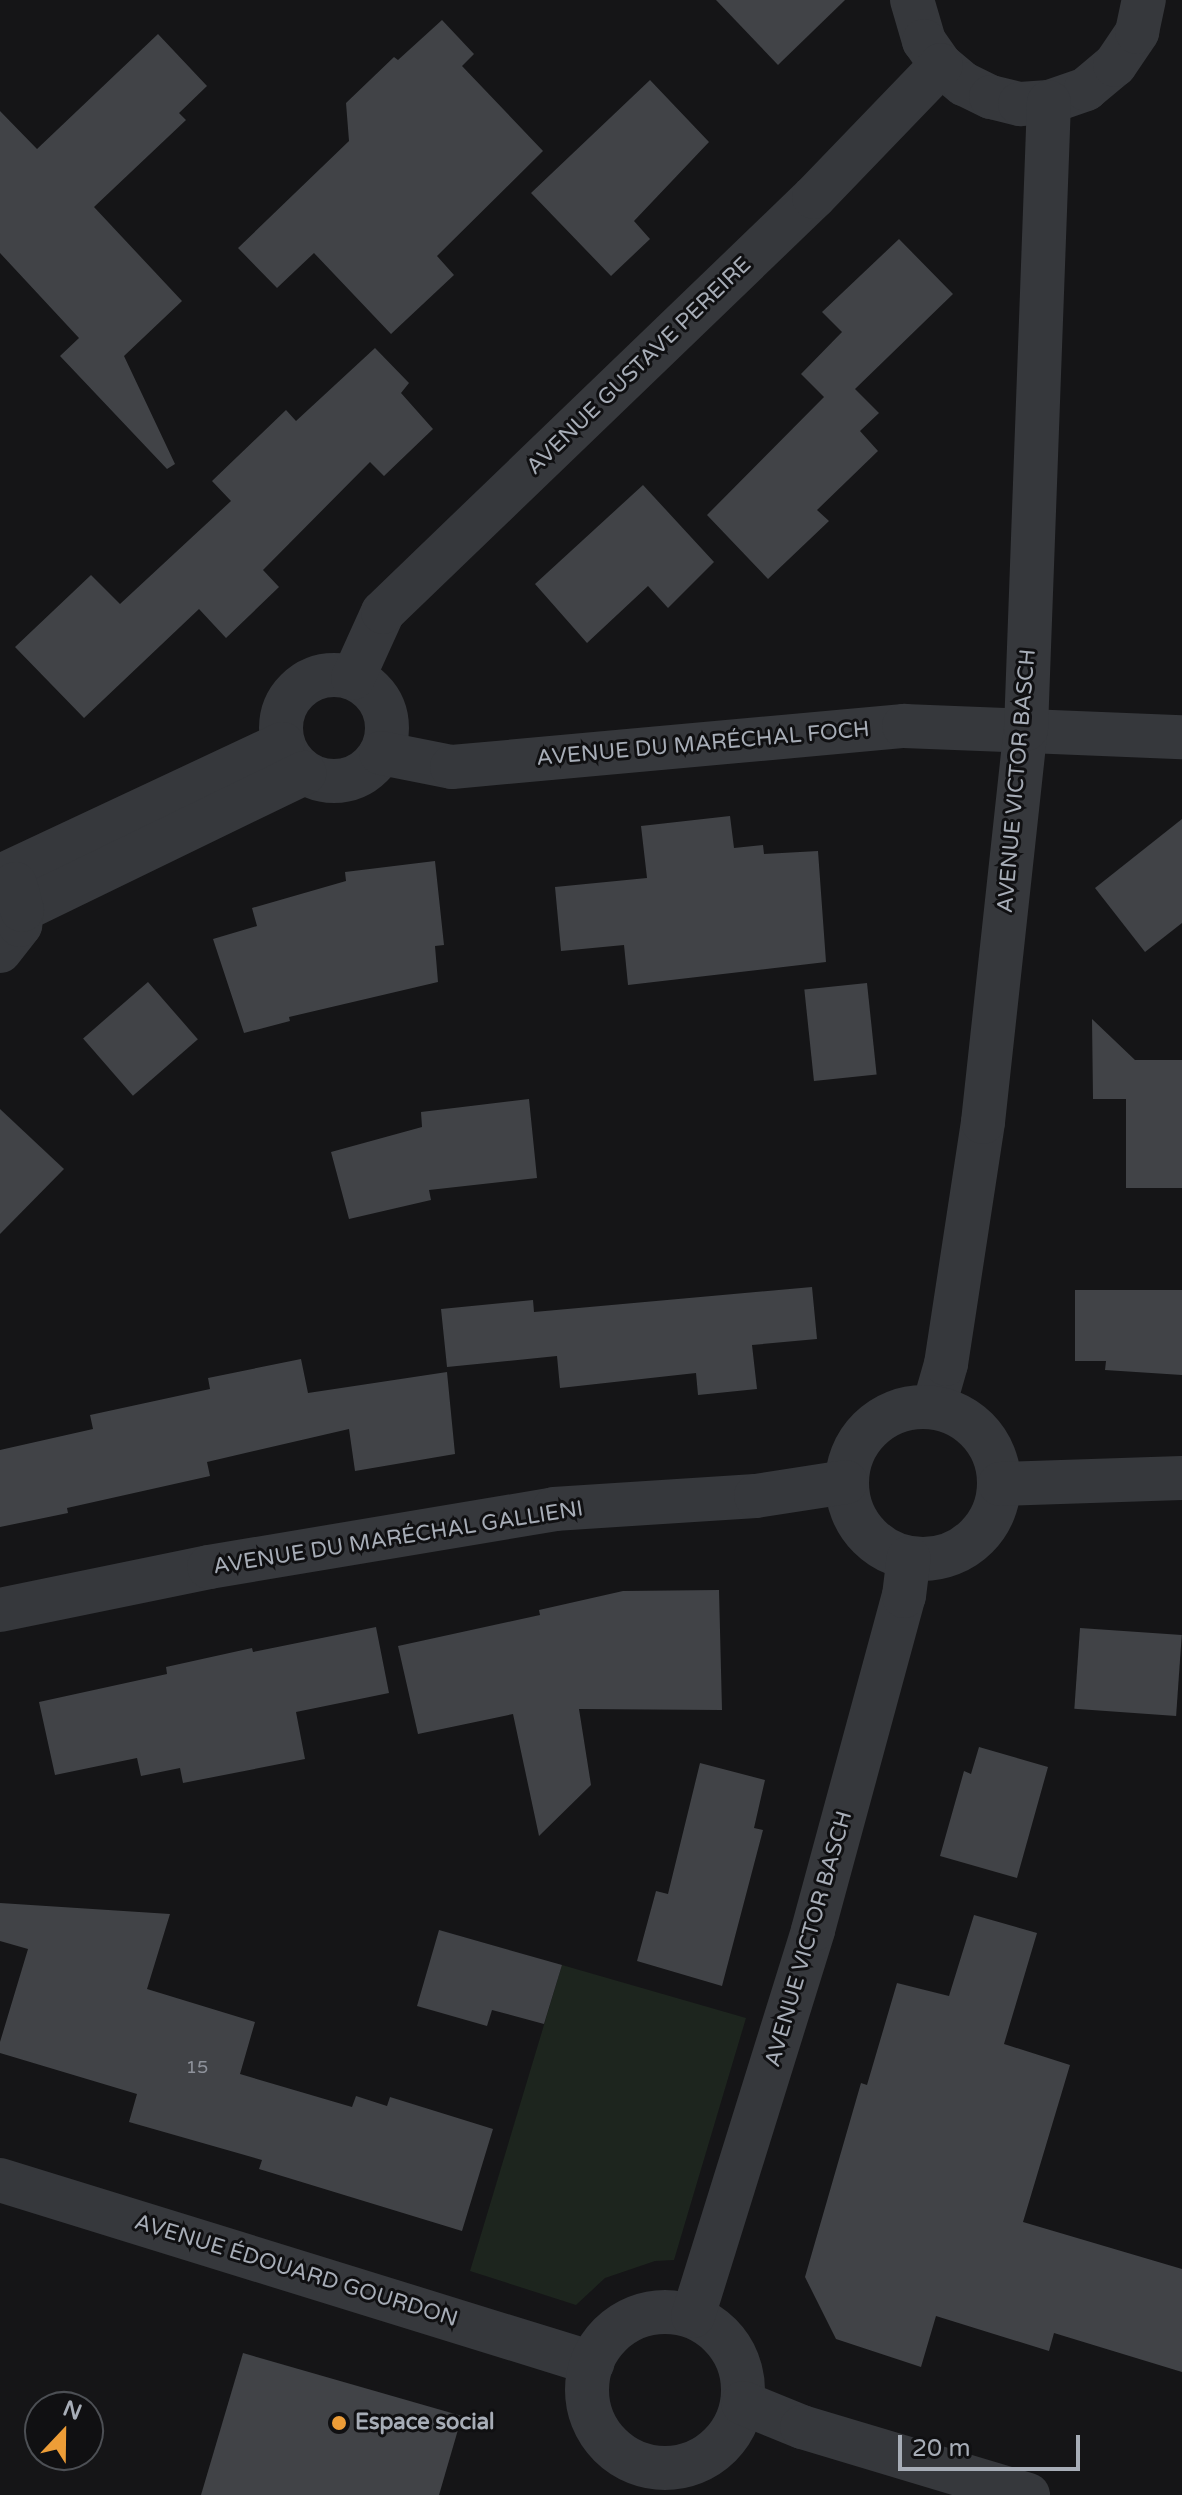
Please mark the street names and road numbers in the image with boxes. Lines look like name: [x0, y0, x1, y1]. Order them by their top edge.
street label: AVENUE GUSTAVE PEREIRE: [521, 252, 757, 480]
street label: AVENUE VICTOR BASCH: [992, 648, 1042, 914]
street label: AVENUE DU MARÉCHAL FOCH: [535, 716, 871, 772]
street label: AVENUE DU MARÉCHAL GALLIENI: [211, 1496, 585, 1580]
street label: AVENUE VICTOR BASCH: [760, 1808, 858, 2070]
street label: AVENUE ÉDOUARD GOURDON: [131, 2209, 461, 2333]

